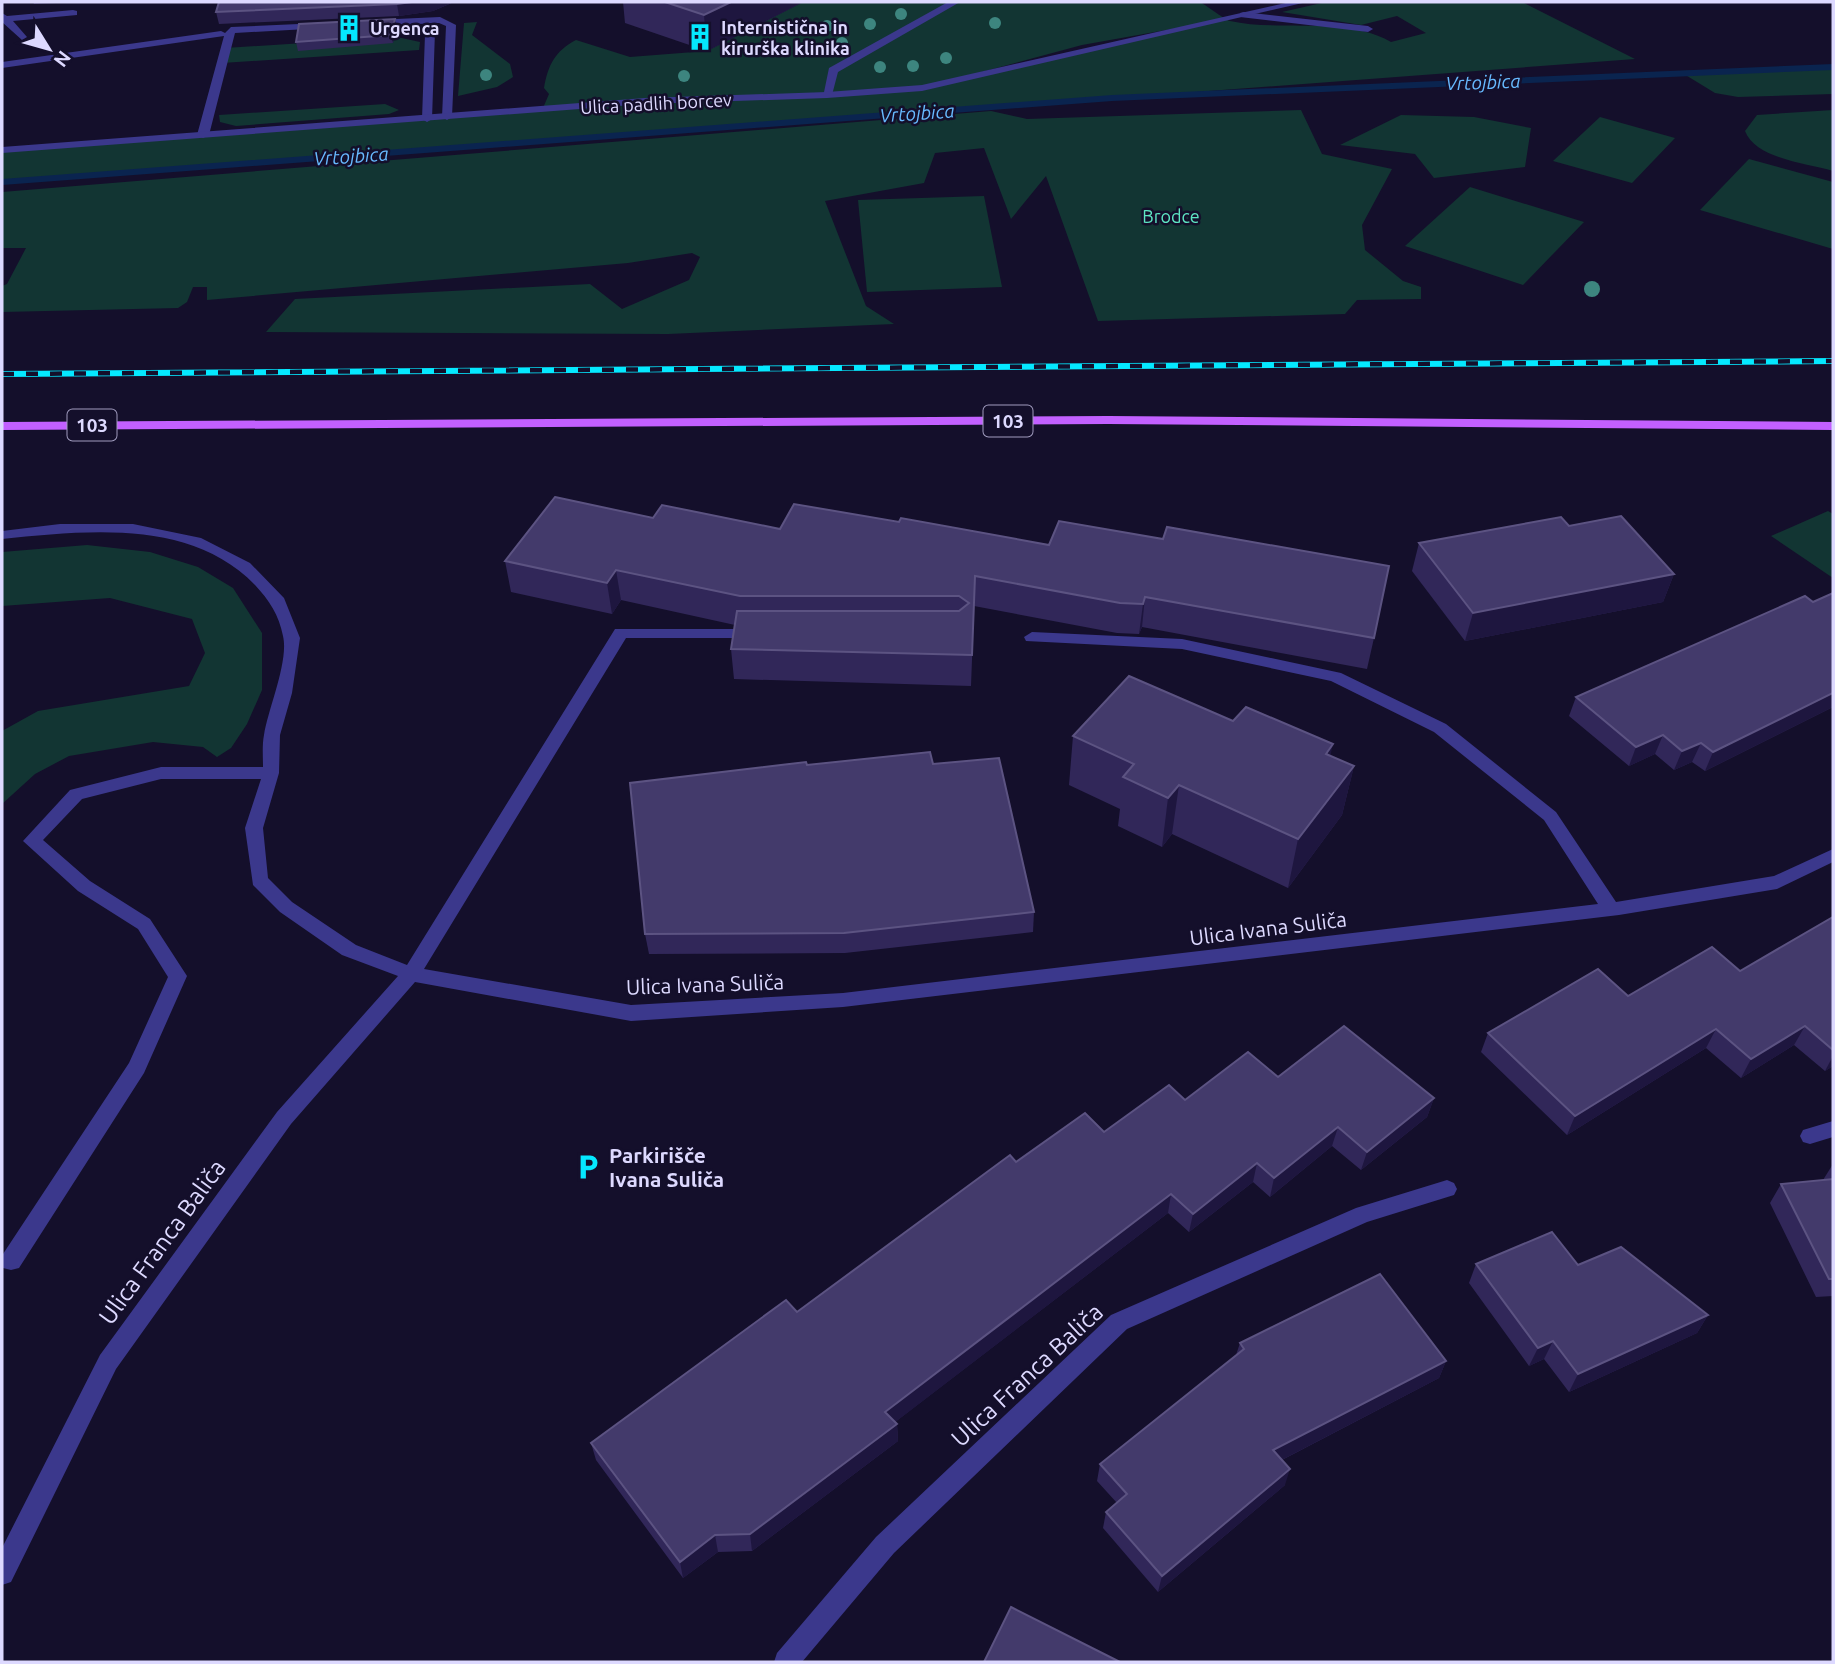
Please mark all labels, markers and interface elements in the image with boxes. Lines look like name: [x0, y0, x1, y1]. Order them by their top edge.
building icon: Urgenca: [334, 13, 364, 43]
north arrow: [14, 14, 84, 84]
place label: Internistična in kirurška klinika: [721, 17, 850, 58]
place label: Urgenca: [370, 18, 440, 38]
building icon: Internistična in kirurška klinika: [685, 22, 715, 52]
text: N: [50, 47, 76, 72]
water label: Vrtojbica: [1445, 70, 1521, 94]
street label: Ulica padlih borcev: [580, 89, 733, 117]
water label: Vrtojbica: [879, 99, 955, 127]
water label: Vrtojbica: [313, 142, 389, 170]
park label: Brodce: [1142, 206, 1200, 226]
road number: 103: [984, 406, 1032, 436]
road number: 103: [68, 410, 116, 440]
street label: Ulica Ivana Suliča: [1188, 906, 1348, 950]
street label: Ulica Ivana Suliča: [625, 969, 785, 999]
place label: Parkirišče Ivana Suliča: [609, 1143, 724, 1191]
parking icon: Parkirišče Ivana Suliča: [573, 1152, 603, 1182]
street label: Ulica Franca Baliča: [93, 1154, 231, 1330]
street label: Ulica Franca Baliča: [946, 1298, 1108, 1452]

